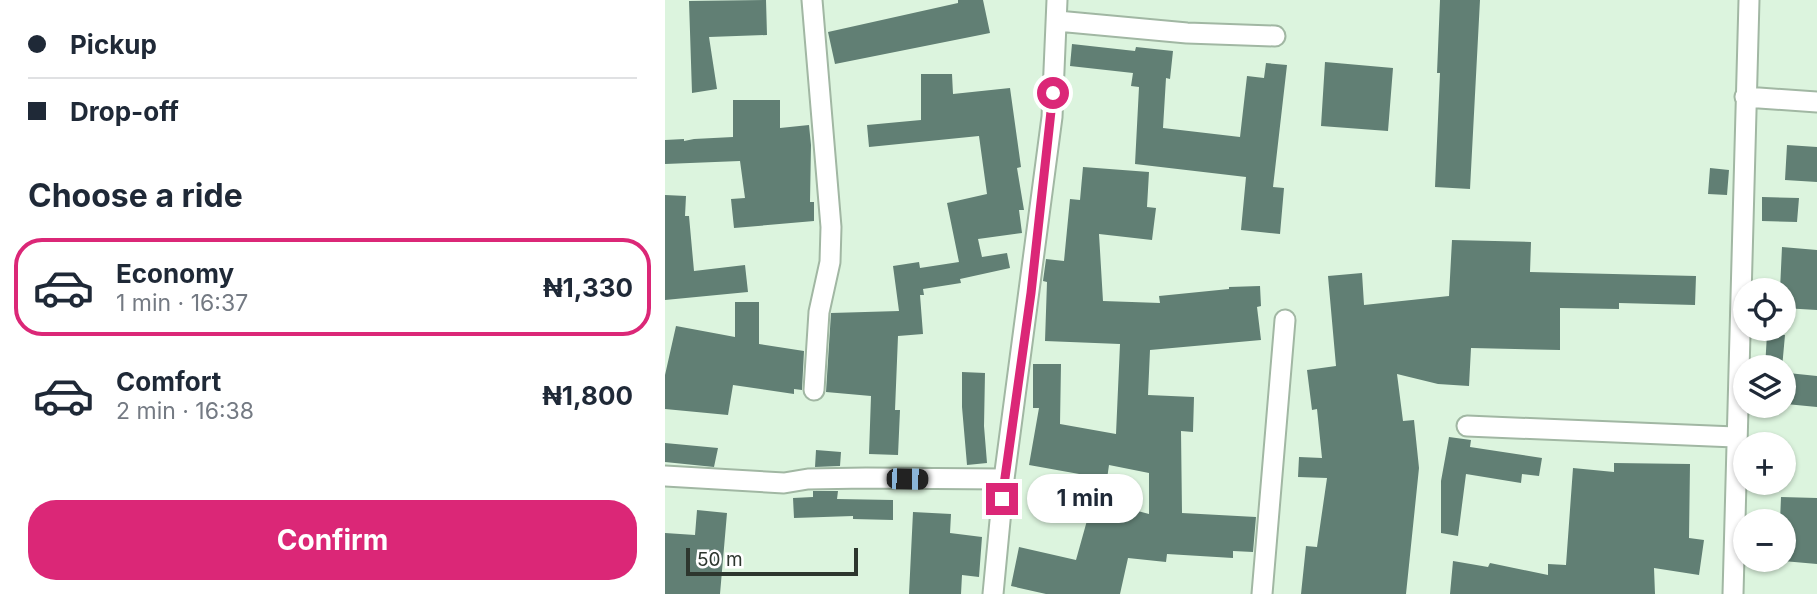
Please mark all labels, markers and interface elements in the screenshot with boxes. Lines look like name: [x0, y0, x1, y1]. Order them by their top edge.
text: Pickup: [70, 29, 157, 60]
route start: [1037, 77, 1069, 109]
text: Drop-off: [70, 96, 179, 127]
text: Choose a ride: [28, 176, 243, 215]
icon: car: [32, 256, 95, 319]
text: Economy: [116, 258, 234, 289]
text: ₦1,330: [543, 272, 633, 303]
map controls: [1733, 278, 1796, 572]
button: locate: [1733, 278, 1796, 341]
text: 1 min · 16:37: [116, 289, 248, 317]
button: layers: [1733, 355, 1796, 418]
icon: car: [32, 364, 95, 427]
text: Comfort: [116, 366, 221, 397]
text: ₦1,800: [542, 380, 633, 411]
text: 2 min · 16:38: [116, 397, 254, 425]
button: +: [1733, 432, 1796, 495]
car: [886, 468, 929, 490]
callout: 1 min: [1027, 475, 1142, 524]
route end: [986, 483, 1018, 515]
text: 1 min: [1057, 484, 1113, 512]
button: Confirm: [28, 500, 637, 580]
button: −: [1733, 509, 1796, 572]
scale bar: [686, 545, 857, 577]
text: 50 m: [697, 548, 743, 571]

